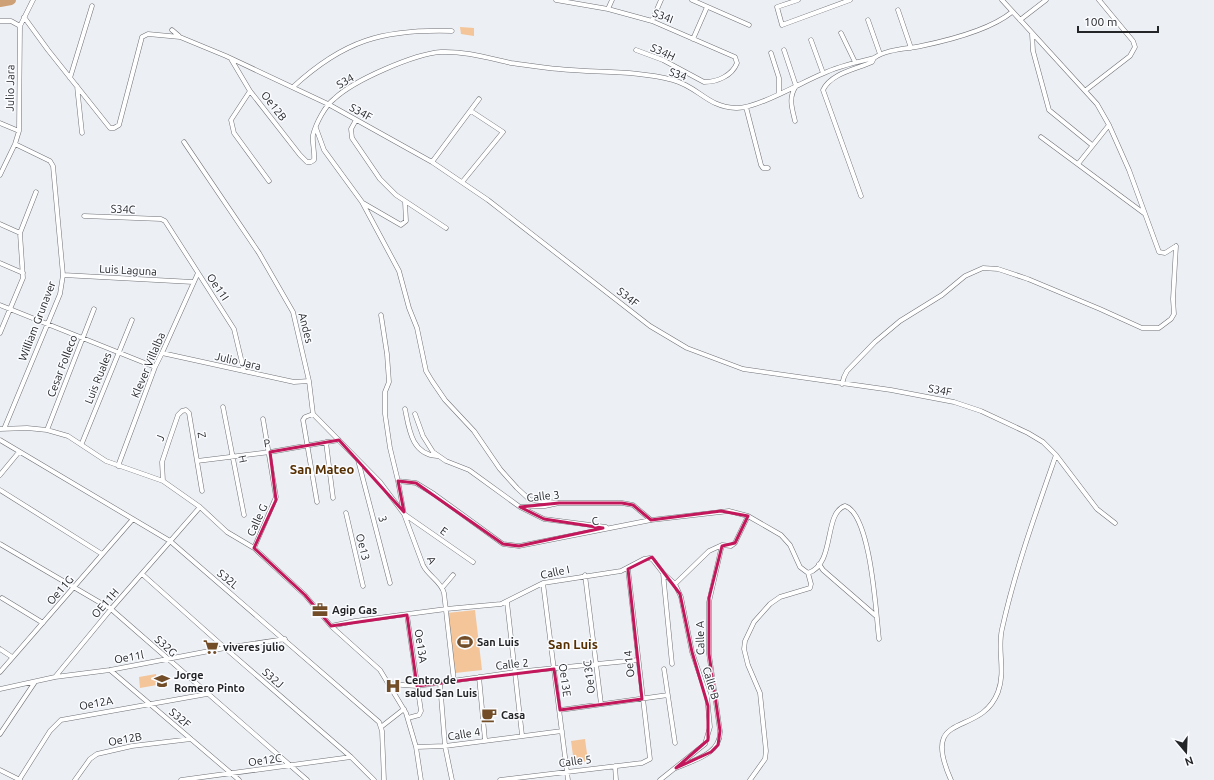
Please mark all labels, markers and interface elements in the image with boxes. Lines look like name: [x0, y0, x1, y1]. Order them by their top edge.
street label: S34I: [651, 7, 675, 25]
scale bar: [1078, 8, 1158, 34]
text: 100 m: [1084, 15, 1117, 28]
street label: S34H: [649, 41, 677, 63]
street label: Julio Jara: [4, 64, 16, 112]
street label: S34: [668, 65, 688, 83]
street label: S34: [334, 71, 356, 91]
street label: Oe12B: [259, 89, 289, 123]
street label: S34F: [348, 101, 375, 123]
street label: S34C: [110, 203, 136, 215]
street label: Luis Laguna: [99, 262, 157, 278]
street label: Oe11I: [205, 271, 231, 303]
street label: William Grunaver: [16, 279, 58, 363]
street label: S34F: [615, 285, 641, 309]
street label: Andes: [296, 312, 316, 345]
street label: Klever Villalba: [129, 330, 167, 400]
street label: Cesar Folleco: [45, 333, 79, 399]
street label: Luis Ruales: [82, 350, 114, 405]
street label: Julio Jara: [214, 350, 262, 372]
street label: S34F: [927, 382, 953, 398]
street label: Z: [196, 431, 208, 439]
street label: J: [153, 433, 167, 443]
street label: P: [263, 437, 272, 449]
street label: H: [236, 454, 250, 464]
district label: San Mateo: [290, 462, 354, 476]
street label: Calle 3: [526, 488, 560, 504]
street label: Calle G: [244, 502, 270, 538]
street label: 3: [376, 514, 390, 524]
street label: C: [591, 514, 600, 528]
street label: E: [438, 524, 450, 538]
street label: Oe13: [354, 532, 372, 562]
street label: A: [425, 554, 439, 567]
street label: Calle I: [539, 563, 571, 581]
street label: S32L: [215, 567, 241, 591]
street label: Oe11G: [44, 573, 76, 607]
street label: OE11H: [89, 586, 121, 620]
office icon: Agip Gas: [311, 601, 329, 619]
place label: Agip Gas: [332, 604, 377, 616]
street label: Calle A: [694, 620, 706, 655]
street label: Oe13A: [412, 628, 430, 665]
street label: S32G: [153, 633, 179, 659]
sports icon: San Luis: [456, 633, 474, 651]
place label: San Luis: [477, 636, 519, 648]
district label: San Luis: [548, 637, 598, 651]
supermarket icon: viveres julio: [202, 638, 220, 656]
place label: viveres julio: [223, 641, 285, 653]
street label: Oe11l: [113, 648, 145, 666]
street label: Oe14: [622, 650, 636, 678]
street label: Calle 2: [495, 656, 529, 672]
street label: Oe13C: [581, 659, 597, 694]
street label: Oe13E: [557, 663, 573, 697]
street label: Calle B: [701, 665, 721, 701]
street label: S32J: [260, 666, 286, 690]
place label: Jorge Romero Pinto: [174, 669, 245, 694]
school or university icon: Jorge Romero Pinto: [153, 672, 171, 690]
place label: Centro de salud San Luis: [405, 674, 477, 699]
hospital icon: Centro de salud San Luis: [384, 677, 402, 695]
street label: Oe12A: [78, 694, 115, 712]
street label: S32F: [167, 706, 193, 730]
cafe icon: Casa: [480, 706, 498, 724]
place label: Casa: [501, 709, 525, 721]
street label: Calle 4: [447, 725, 481, 743]
street label: Oe12B: [107, 730, 143, 748]
north arrow: [1166, 732, 1206, 772]
street label: Oe12C: [247, 752, 283, 768]
street label: Calle 5: [558, 753, 592, 769]
text: N: [1183, 754, 1195, 768]

